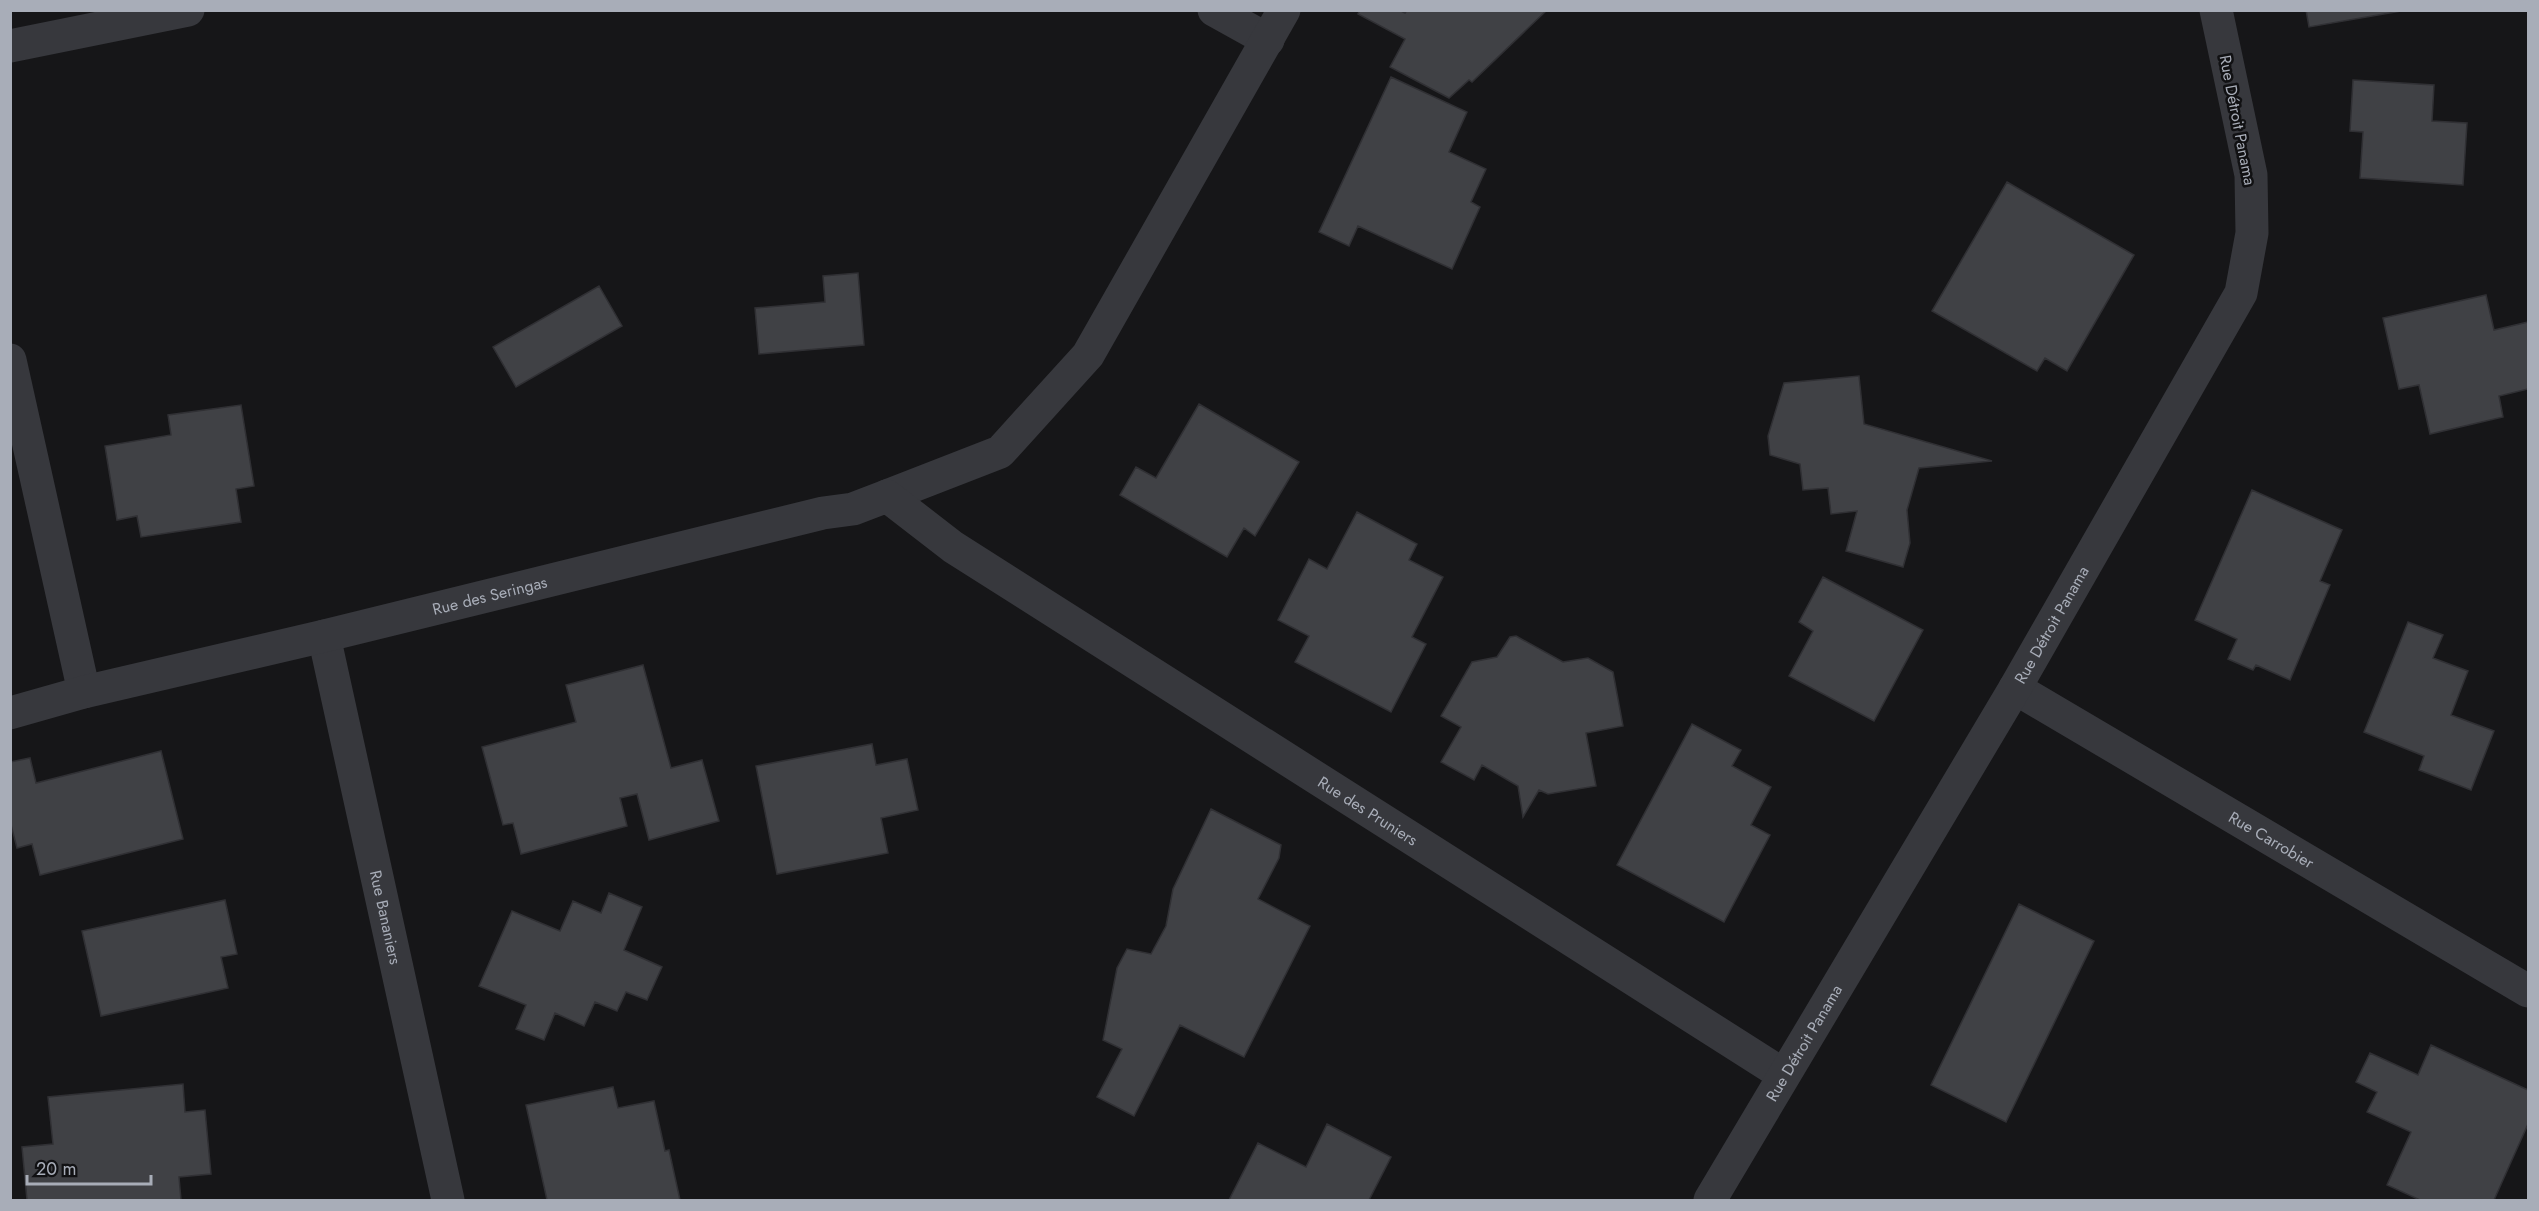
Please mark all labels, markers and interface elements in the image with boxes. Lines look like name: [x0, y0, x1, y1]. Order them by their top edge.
street label: Rue Détroit Panama: [2214, 53, 2261, 187]
street label: Rue Détroit Panama: [2009, 562, 2095, 688]
street label: Rue des Seringas: [430, 570, 550, 621]
street label: Rue des Pruniers: [1313, 771, 1422, 851]
street label: Rue Carrobier: [2224, 806, 2319, 874]
street label: Rue Bananiers: [364, 868, 407, 967]
street label: Rue Détroit Panama: [1760, 980, 1848, 1106]
scale bar: [27, 1148, 152, 1186]
text: 20 m: [36, 1156, 76, 1182]

